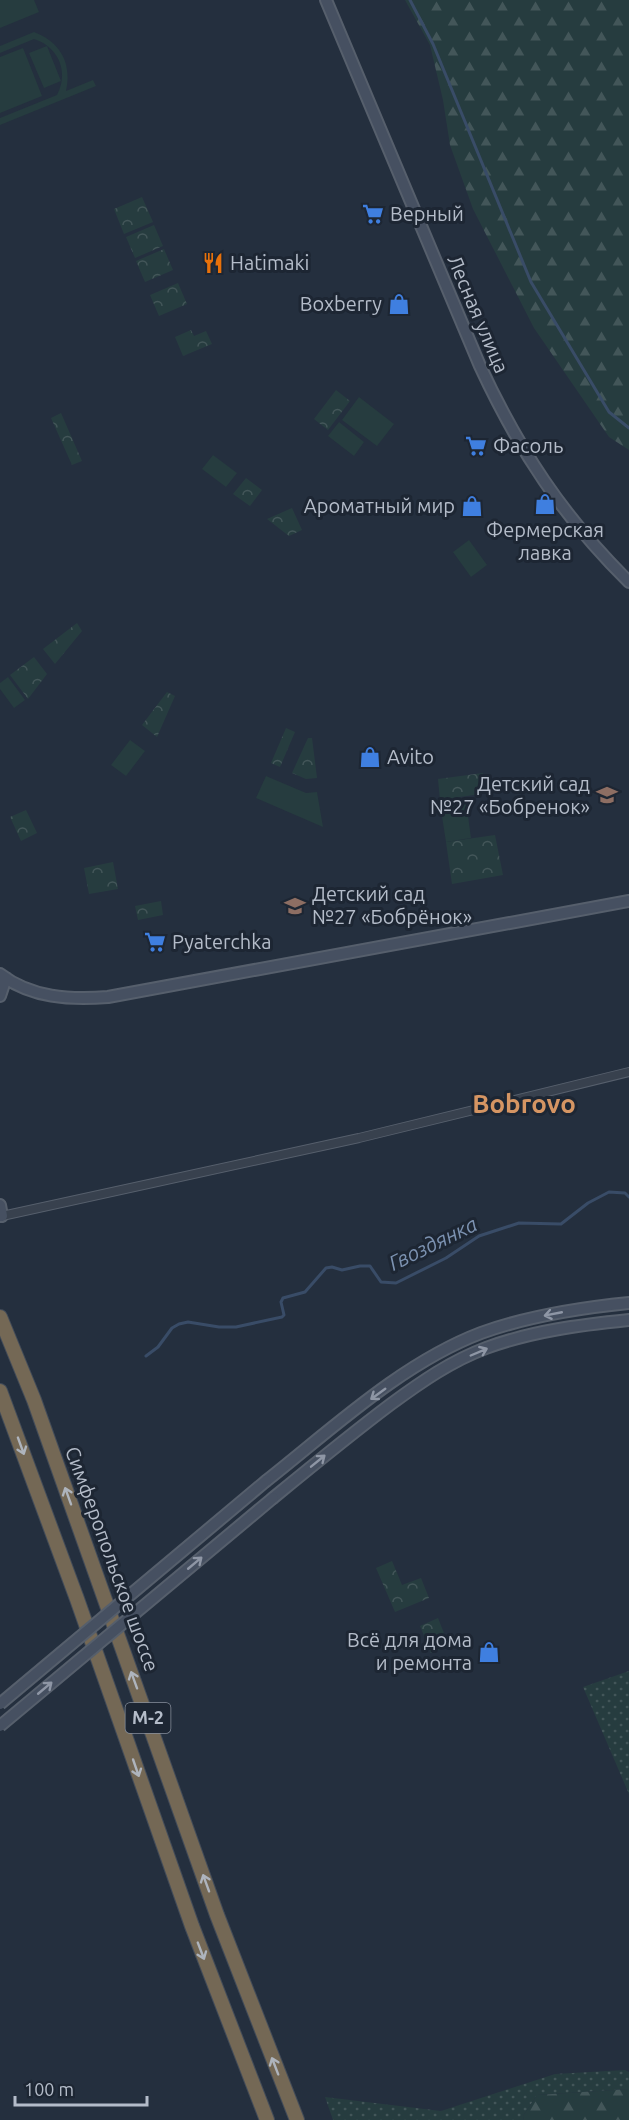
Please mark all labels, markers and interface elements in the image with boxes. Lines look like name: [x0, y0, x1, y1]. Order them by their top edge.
supermarket icon: Верный: [361, 202, 385, 226]
place label: Верный: [390, 202, 464, 225]
restaurant icon: Hatimaki: [201, 251, 225, 275]
place label: Hatimaki: [230, 251, 309, 274]
street label: Лесная улица: [443, 251, 514, 376]
place label: Boxberry: [300, 292, 382, 315]
shop icon: Boxberry: [387, 292, 411, 316]
supermarket icon: Фасоль: [464, 434, 488, 458]
place label: Фасоль: [493, 434, 563, 457]
shop icon: Фермерская лавка: [533, 492, 557, 516]
place label: Ароматный мир: [304, 494, 455, 517]
shop icon: Ароматный мир: [460, 494, 484, 518]
place label: Фермерская лавка: [486, 518, 604, 564]
shop icon: Avito: [358, 745, 382, 769]
place label: Avito: [387, 745, 434, 768]
place label: Детский сад №27 «Бобренок»: [430, 772, 590, 818]
school or university icon: Детский сад №27 «Бобренок»: [595, 783, 619, 807]
place label: Детский сад №27 «Бобрёнок»: [312, 882, 472, 928]
school or university icon: Детский сад №27 «Бобрёнок»: [283, 894, 307, 918]
supermarket icon: Pyaterchka: [143, 930, 167, 954]
place label: Pyaterchka: [172, 930, 272, 953]
district label: Bobrovo: [472, 1089, 576, 1118]
water label: Гвоздянка: [384, 1211, 481, 1275]
one-way arrow: [544, 1309, 563, 1320]
one-way arrow: [469, 1346, 488, 1357]
one-way arrow: [370, 1388, 386, 1400]
one-way arrow: [16, 1436, 27, 1454]
street label: Симферопольское шоссе: [61, 1443, 164, 1674]
one-way arrow: [310, 1454, 326, 1467]
one-way arrow: [62, 1487, 73, 1506]
one-way arrow: [187, 1557, 203, 1570]
place label: Всё для дома и ремонта: [347, 1628, 472, 1674]
shop icon: Всё для дома и ремонта: [477, 1640, 501, 1664]
one-way arrow: [128, 1671, 139, 1690]
one-way arrow: [37, 1681, 52, 1695]
road number: М-2: [126, 1703, 170, 1733]
one-way arrow: [131, 1758, 142, 1776]
one-way arrow: [200, 1874, 211, 1893]
one-way arrow: [196, 1941, 207, 1960]
one-way arrow: [269, 2057, 280, 2075]
scale bar: [15, 2069, 147, 2107]
text: 100 m: [24, 2079, 74, 2099]

